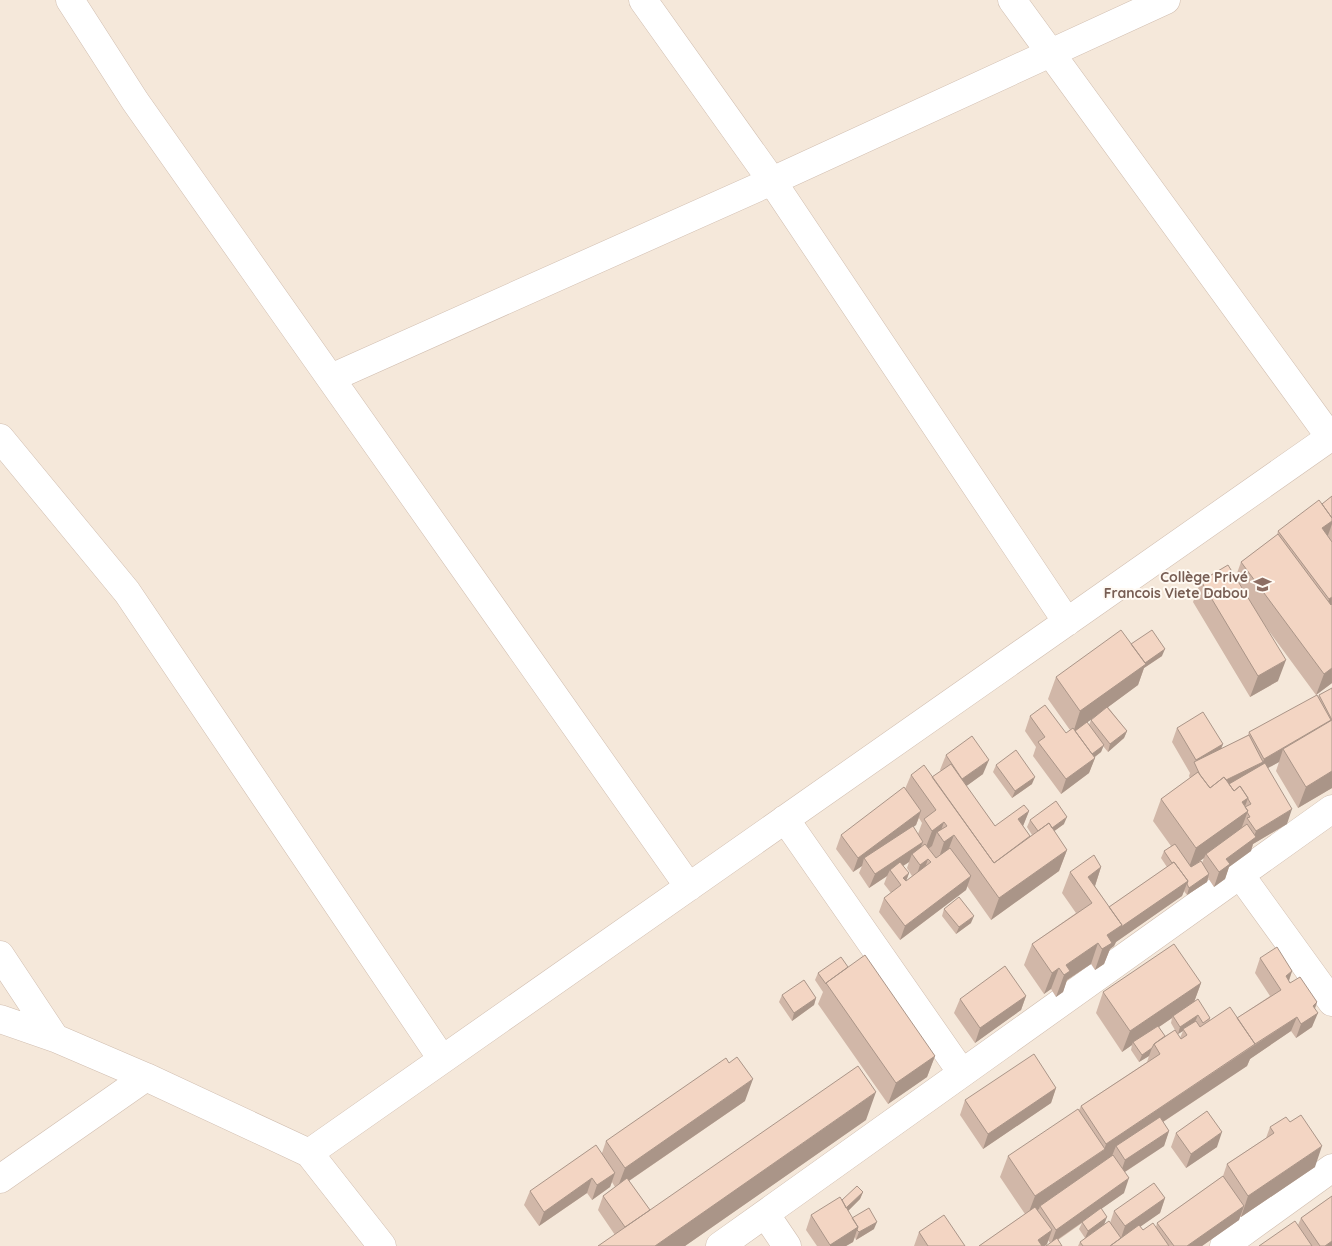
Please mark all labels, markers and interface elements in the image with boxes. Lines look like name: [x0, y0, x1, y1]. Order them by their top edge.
place label: Collège Privé Francois Viete Dabou: [1104, 568, 1248, 602]
school or university icon: Collège Privé Francois Viete Dabou: [1252, 575, 1272, 595]

